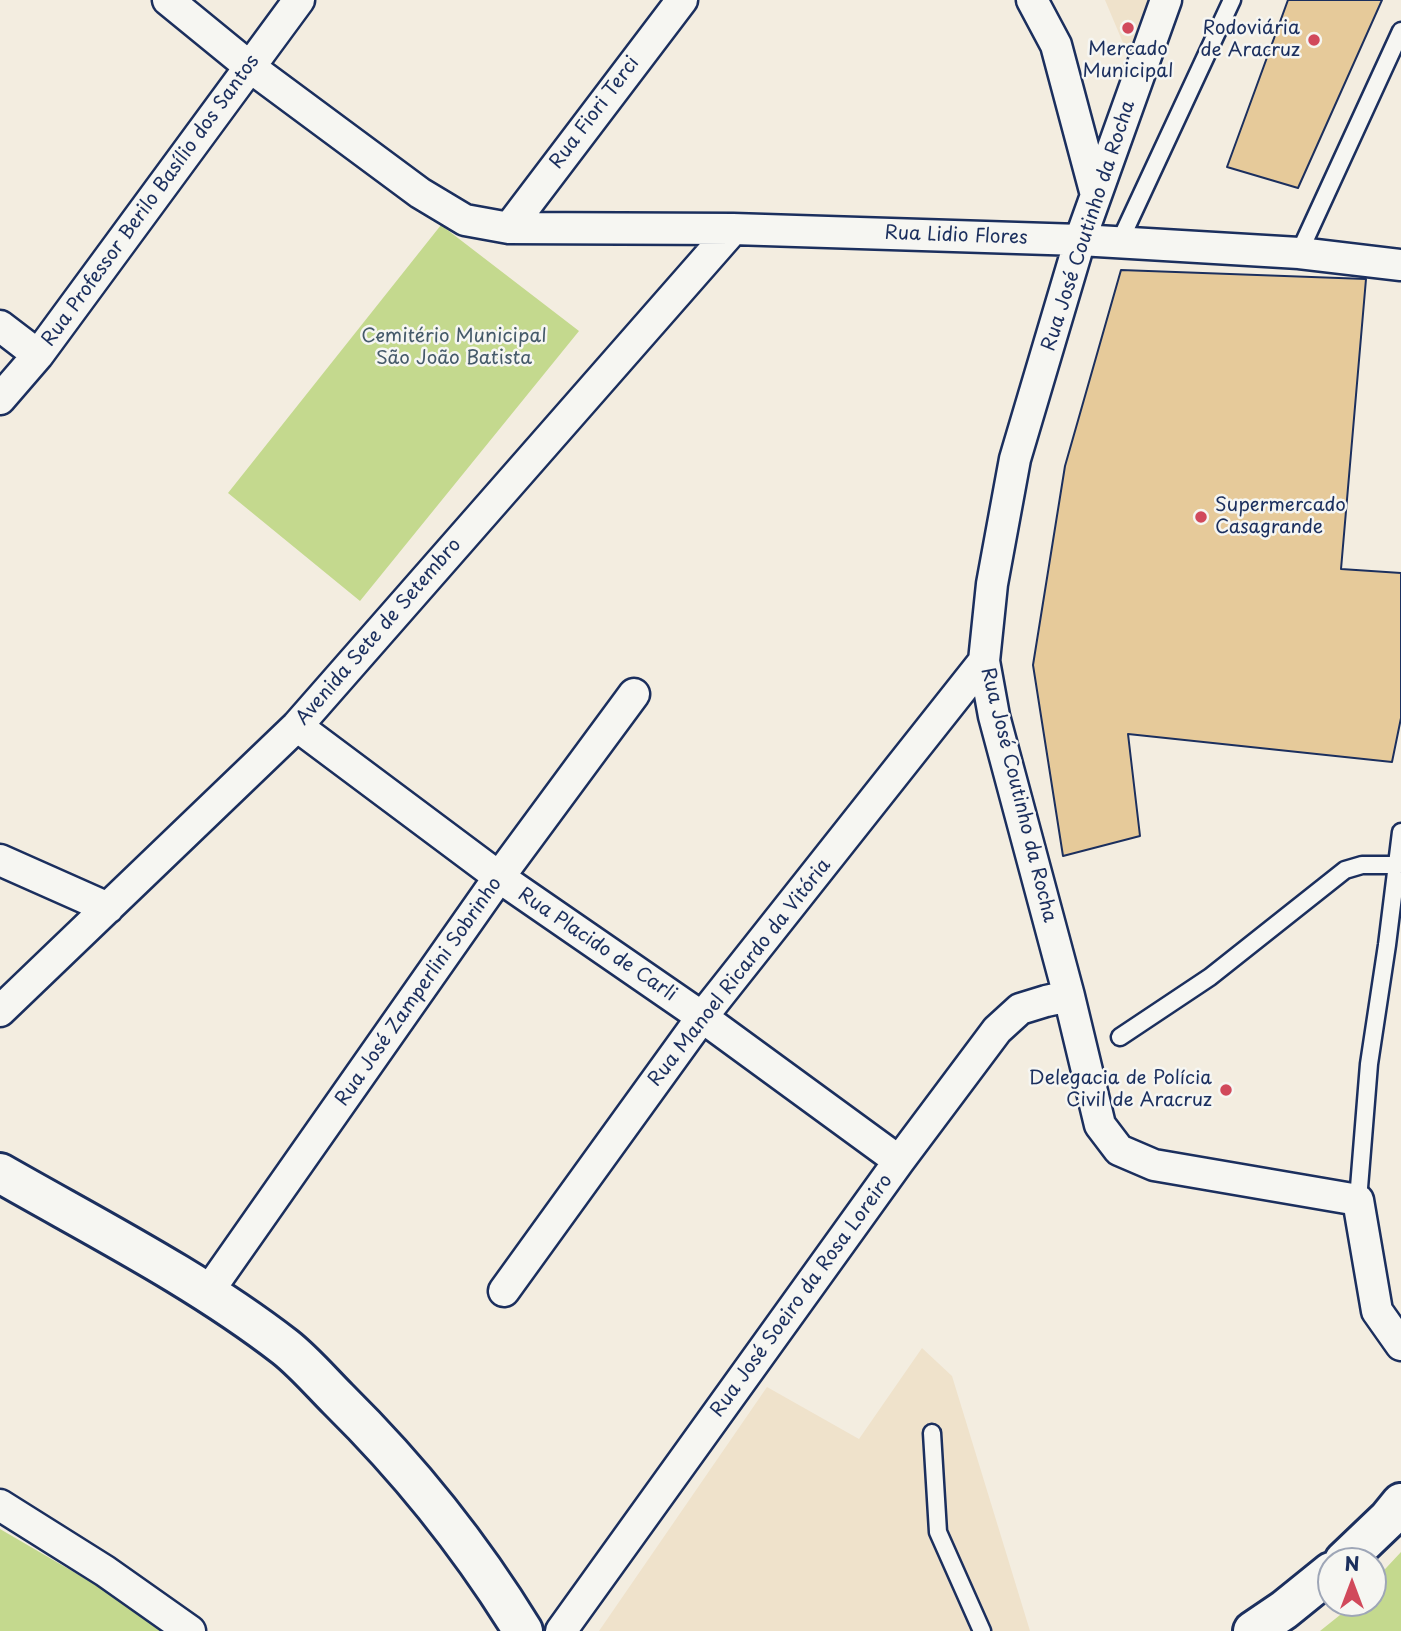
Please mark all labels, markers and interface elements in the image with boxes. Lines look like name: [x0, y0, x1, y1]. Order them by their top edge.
place label: Rodoviária de Aracruz: [1200, 18, 1300, 62]
marker: Mercado Municipal: [1120, 20, 1136, 36]
marker: Rodoviária de Aracruz: [1306, 32, 1322, 48]
place label: Mercado Municipal: [1082, 39, 1174, 83]
street label: Rua Professor Berilo Basílio dos Santos: [38, 51, 264, 351]
street label: Rua Fiori Terci: [545, 52, 645, 174]
street label: Rua José Coutinho da Rocha: [1038, 98, 1140, 354]
street label: Rua Lidio Flores: [884, 222, 1028, 250]
park label: Cemitério Municipal São João Batista: [361, 326, 547, 370]
place label: Supermercado Casagrande: [1215, 495, 1346, 539]
marker: Supermercado Casagrande: [1193, 509, 1209, 525]
street label: Avenida Sete de Setembro: [292, 534, 466, 730]
street label: Rua José Coutinho da Rocha: [975, 665, 1061, 925]
street label: Rua Manoel Ricardo da Vitória: [644, 855, 836, 1091]
street label: Rua José Zamperlini Sobrinho: [331, 873, 507, 1111]
street label: Rua Placido de Carli: [513, 883, 681, 1007]
place label: Delegacia de Polícia Civil de Aracruz: [1029, 1068, 1212, 1112]
marker: Delegacia de Polícia Civil de Aracruz: [1218, 1082, 1234, 1098]
street label: Rua José Soeiro da Rosa Loreiro: [706, 1170, 898, 1422]
north arrow: [1317, 1547, 1387, 1617]
text: N: [1344, 1549, 1360, 1577]

